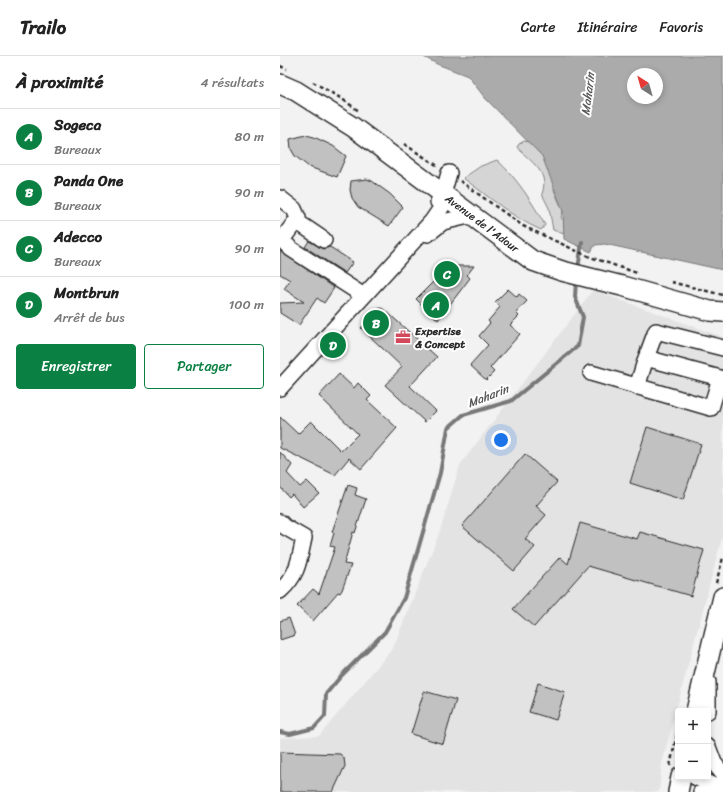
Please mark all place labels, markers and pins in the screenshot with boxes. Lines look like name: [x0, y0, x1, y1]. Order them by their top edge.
pin: C: [434, 259, 460, 289]
pin: A: [423, 290, 449, 320]
pin: B: [363, 308, 389, 338]
place label: Expertise & Concept: [415, 322, 465, 354]
office icon: Expertise & Concept: [394, 328, 412, 346]
pin: D: [320, 330, 346, 360]

